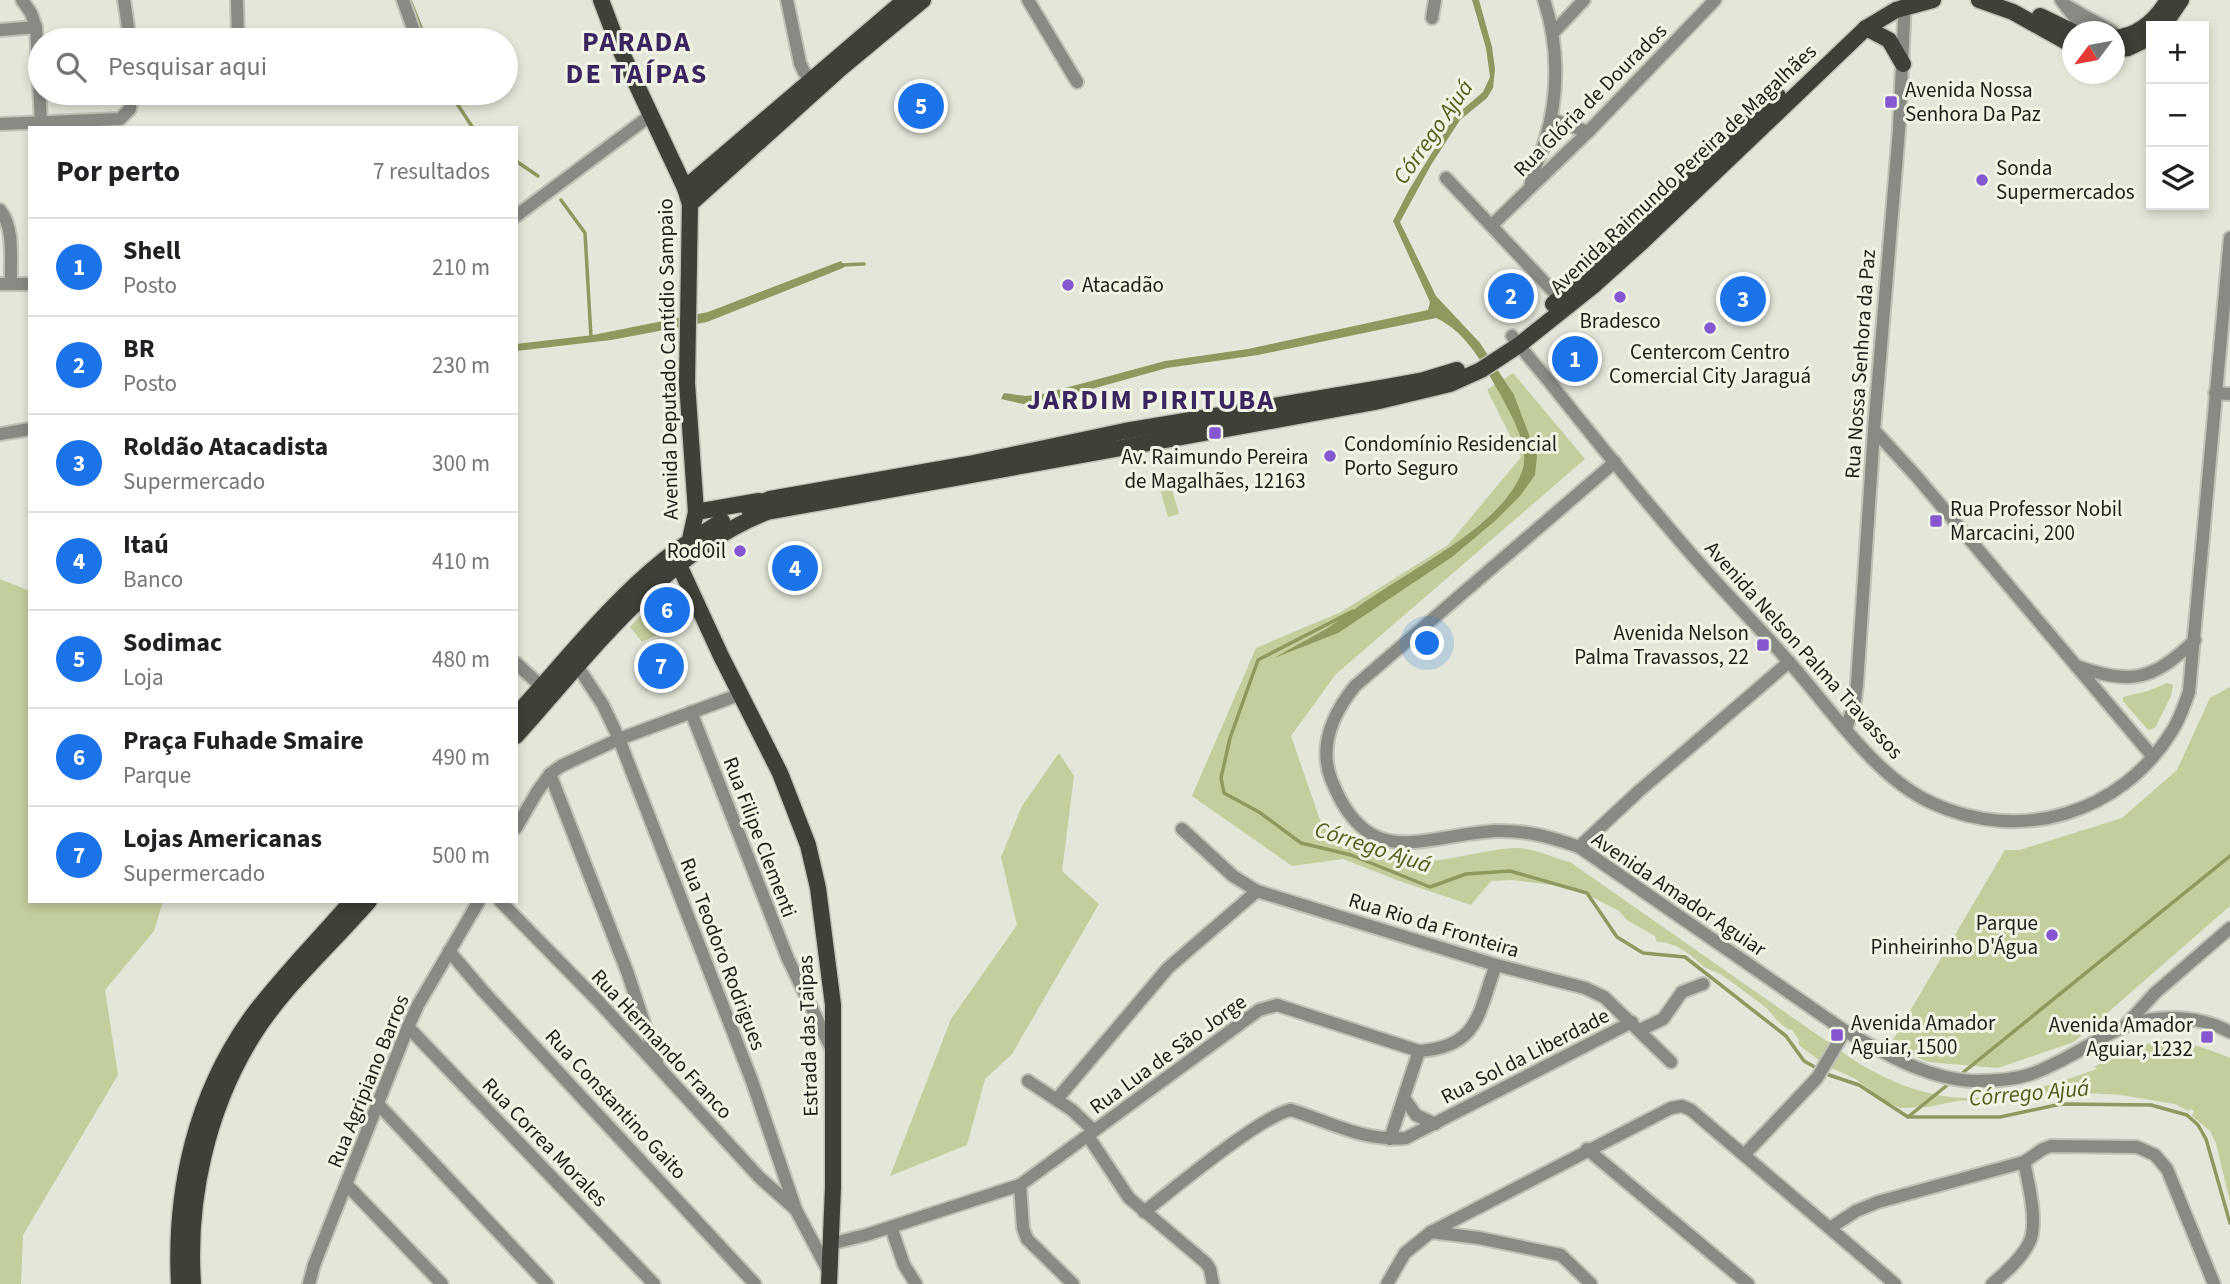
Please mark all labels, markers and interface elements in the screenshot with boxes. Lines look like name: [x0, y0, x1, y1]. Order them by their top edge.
street label: Rua Glória de Dourados: [1506, 16, 1674, 184]
north arrow: [2062, 21, 2125, 84]
map controls: [2146, 21, 2209, 210]
button: +: [2146, 21, 2209, 84]
district label: PARADA DE TAÍPAS: [566, 22, 708, 94]
search box: [28, 28, 518, 105]
street label: Avenida Raimundo Pereira de Magalhães: [1543, 37, 1823, 301]
icon: search: [52, 48, 90, 86]
text: Pesquisar aqui: [108, 48, 267, 85]
water label: Córrego Ajuá: [1385, 73, 1481, 191]
place label: Avenida Nossa Senhora Da Paz: [1905, 75, 2041, 129]
pin: 5: [898, 80, 944, 132]
button: −: [2146, 84, 2209, 147]
marker: Avenida Nossa Senhora Da Paz: [1883, 94, 1899, 110]
button: layers: [2146, 147, 2209, 210]
text: Por perto: [56, 150, 180, 193]
place label: Sonda Supermercados: [1996, 153, 2135, 207]
text: 7 resultados: [373, 155, 490, 188]
marker: Sonda Supermercados: [1974, 172, 1990, 188]
street label: Avenida Deputado Cantídio Sampaio: [650, 198, 686, 520]
text: Shell: [123, 232, 181, 269]
street label: Rua Nossa Senhora da Paz: [1837, 248, 1883, 480]
text: 1: [73, 251, 85, 284]
text: 210 m: [432, 251, 490, 284]
text: Posto: [123, 269, 177, 302]
place label: Atacadão: [1082, 270, 1164, 300]
pin: 2: [1488, 270, 1534, 322]
pin: 3: [1720, 273, 1766, 325]
marker: Atacadão: [1060, 277, 1076, 293]
marker: Bradesco: [1612, 289, 1628, 305]
place label: Bradesco: [1579, 306, 1661, 336]
marker: Centercom Centro Comercial City Jaraguá: [1702, 320, 1718, 336]
text: BR: [123, 330, 155, 367]
pin: 1: [1552, 333, 1598, 385]
place label: Centercom Centro Comercial City Jaraguá: [1609, 337, 1811, 391]
text: 2: [73, 349, 85, 382]
text: 230 m: [432, 349, 490, 382]
text: Posto: [123, 367, 177, 400]
district label: JARDIM PIRITUBA: [1027, 380, 1275, 420]
marker: Av. Raimundo Pereira de Magalhães, 12163: [1207, 425, 1223, 441]
text: Roldão Atacadista: [123, 428, 328, 465]
place label: Condomínio Residencial Porto Seguro: [1344, 429, 1557, 483]
place label: Av. Raimundo Pereira de Magalhães, 12163: [1122, 442, 1308, 496]
text: 3: [73, 447, 85, 480]
text: 300 m: [432, 447, 490, 480]
marker: Condomínio Residencial Porto Seguro: [1322, 448, 1338, 464]
text: Supermercado: [123, 465, 265, 498]
place label: Rua Professor Nobil Marcacini, 200: [1950, 494, 2122, 548]
marker: Rua Professor Nobil Marcacini, 200: [1928, 513, 1944, 529]
text: Itaú: [123, 526, 169, 563]
street label: Avenida Nelson Palma Travassos: [1698, 534, 1910, 766]
place label: RodOil: [667, 536, 726, 566]
pin: 4: [772, 542, 818, 594]
marker: RodOil: [732, 543, 748, 559]
text: 4: [73, 545, 85, 578]
text: 410 m: [432, 545, 490, 578]
text: Banco: [123, 563, 183, 596]
pin: 6: [644, 584, 690, 636]
place label: Avenida Nelson Palma Travassos, 22: [1574, 618, 1749, 672]
text: Sodimac: [123, 624, 222, 661]
your location: [1410, 626, 1444, 660]
marker: Avenida Nelson Palma Travassos, 22: [1755, 637, 1771, 653]
pin: 7: [638, 640, 684, 692]
text: 5: [73, 643, 85, 676]
text: 480 m: [432, 643, 490, 676]
text: Loja: [123, 661, 164, 694]
text: Praça Fuhade Smaire: [123, 722, 364, 759]
text: 6: [73, 741, 85, 774]
text: 490 m: [432, 741, 490, 774]
street label: Rua Filipe Clementi: [716, 752, 804, 922]
text: Parque: [123, 759, 191, 792]
water label: Córrego Ajuá: [1310, 813, 1436, 881]
text: Lojas Americanas: [123, 820, 322, 857]
street label: Avenida Amador Aguiar: [1586, 824, 1773, 964]
text: 7: [73, 839, 85, 872]
text: 500 m: [432, 839, 490, 872]
street label: Rua Teodoro Rodrigues: [672, 853, 774, 1055]
text: Supermercado: [123, 857, 265, 890]
street label: Rua Rio da Fronteira: [1345, 885, 1523, 965]
place label: Parque Pinheirinho D'Água: [1870, 908, 2038, 962]
marker: Parque Pinheirinho D'Água: [2044, 927, 2060, 943]
street label: Estrada das Taipas: [790, 954, 826, 1117]
street label: Rua Hermando Franco: [584, 962, 740, 1126]
street label: Rua Lua de São Jorge: [1083, 987, 1253, 1121]
street label: Rua Agripiano Barros: [320, 990, 417, 1172]
street label: Rua Sol da Liberdade: [1436, 1001, 1614, 1111]
place label: Avenida Amador Aguiar, 1500: [1851, 1008, 1996, 1062]
place label: Avenida Amador Aguiar, 1232: [2049, 1010, 2194, 1064]
street label: Rua Constantino Gaito: [538, 1022, 694, 1186]
marker: Avenida Amador Aguiar, 1500: [1829, 1027, 1845, 1043]
marker: Avenida Amador Aguiar, 1232: [2199, 1029, 2215, 1045]
street label: Rua Correa Morales: [475, 1071, 615, 1213]
water label: Córrego Ajuá: [1967, 1071, 2091, 1115]

